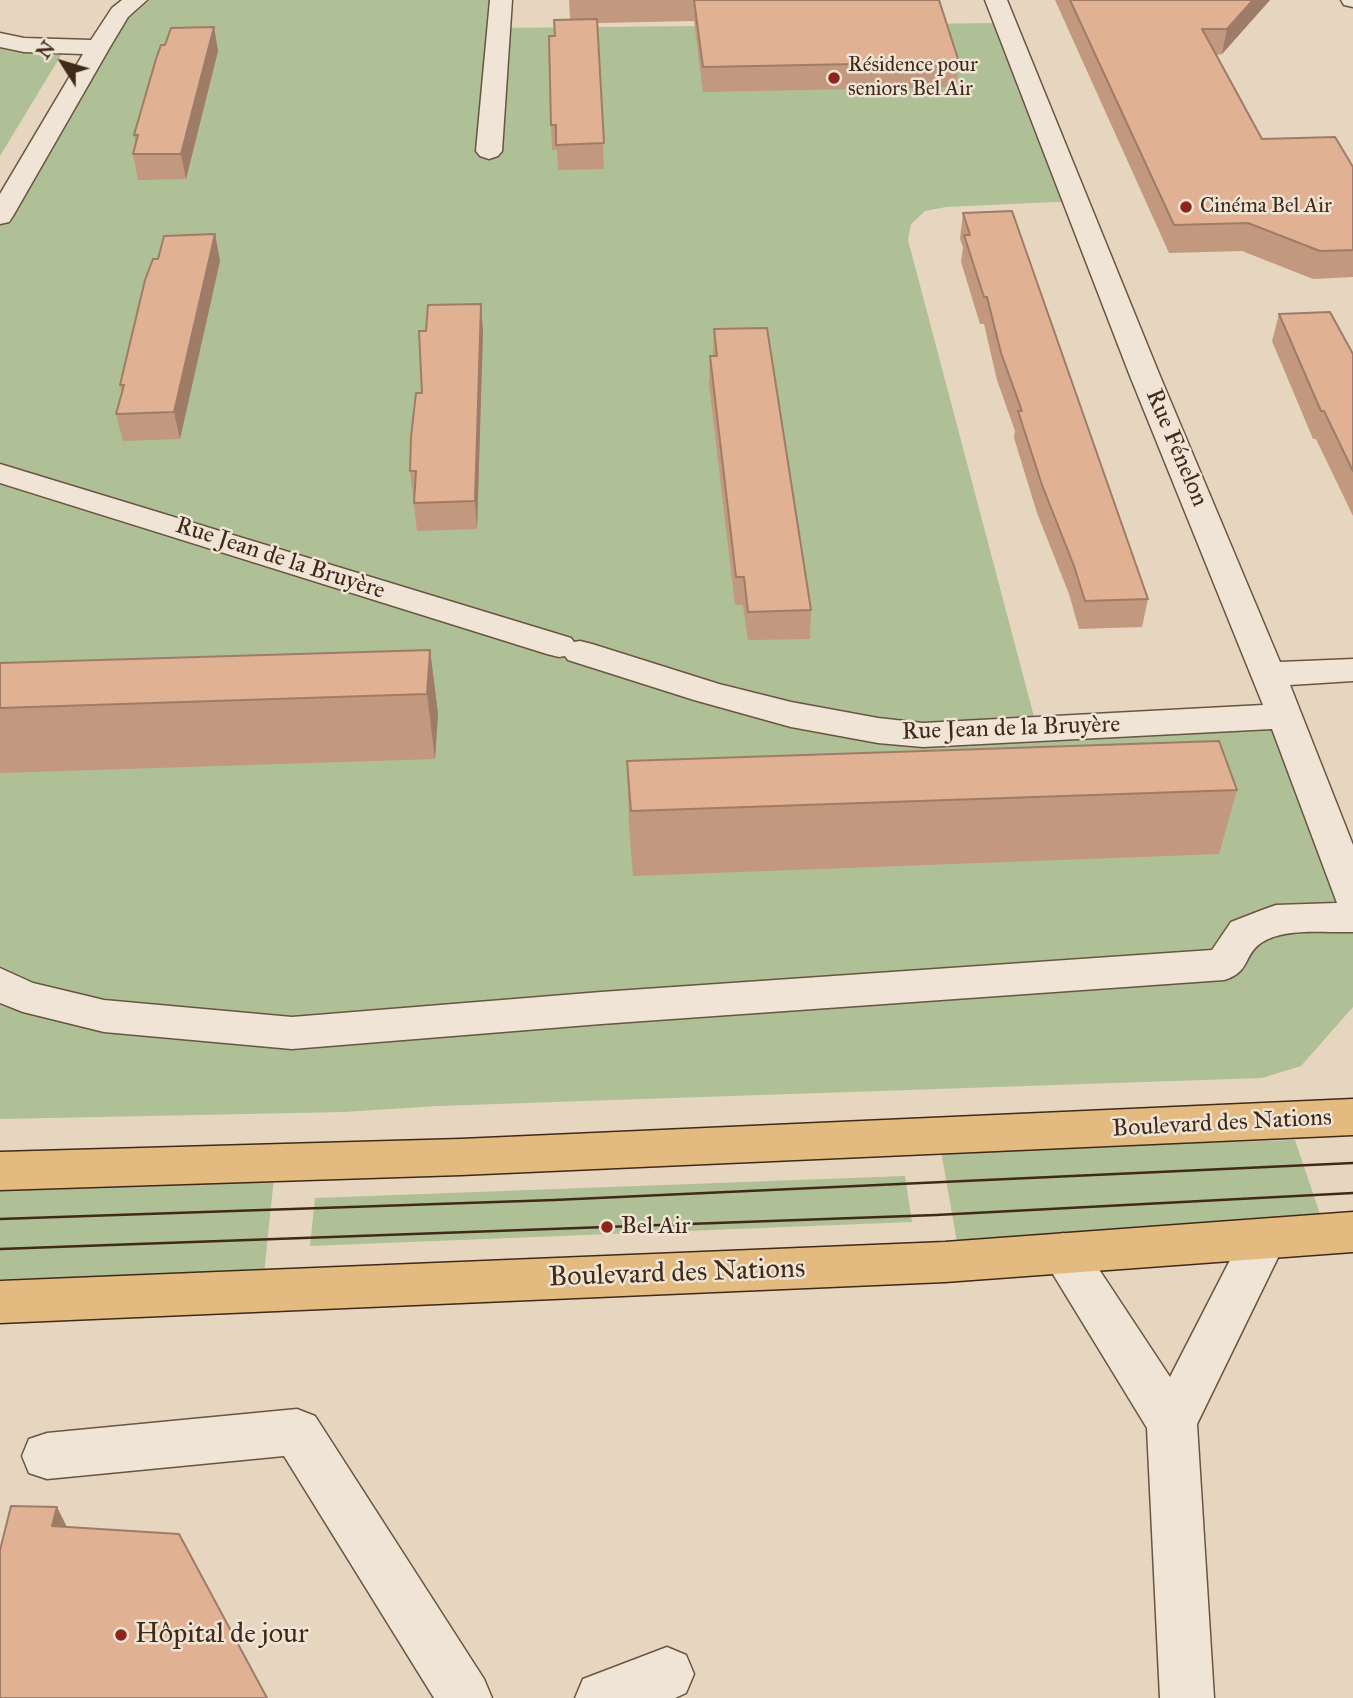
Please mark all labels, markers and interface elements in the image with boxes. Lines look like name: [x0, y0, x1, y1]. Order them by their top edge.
north arrow: [28, 28, 98, 98]
text: N: [32, 37, 60, 63]
place label: Résidence pour seniors Bel Air: [848, 53, 978, 103]
marker: Résidence pour seniors Bel Air: [826, 70, 842, 86]
place label: Cinéma Bel Air: [1200, 194, 1332, 220]
marker: Cinéma Bel Air: [1178, 199, 1194, 215]
street label: Rue Fénelon: [1138, 385, 1214, 511]
street label: Rue Jean de la Bruyère: [172, 512, 388, 606]
street label: Rue Jean de la Bruyère: [901, 711, 1121, 747]
street label: Boulevard des Nations: [1111, 1104, 1333, 1144]
place label: Bel Air: [621, 1213, 690, 1241]
marker: Bel Air: [599, 1219, 615, 1235]
street label: Boulevard des Nations: [548, 1253, 806, 1295]
place label: Hôpital de jour: [135, 1618, 308, 1652]
marker: Hôpital de jour: [113, 1627, 129, 1643]

